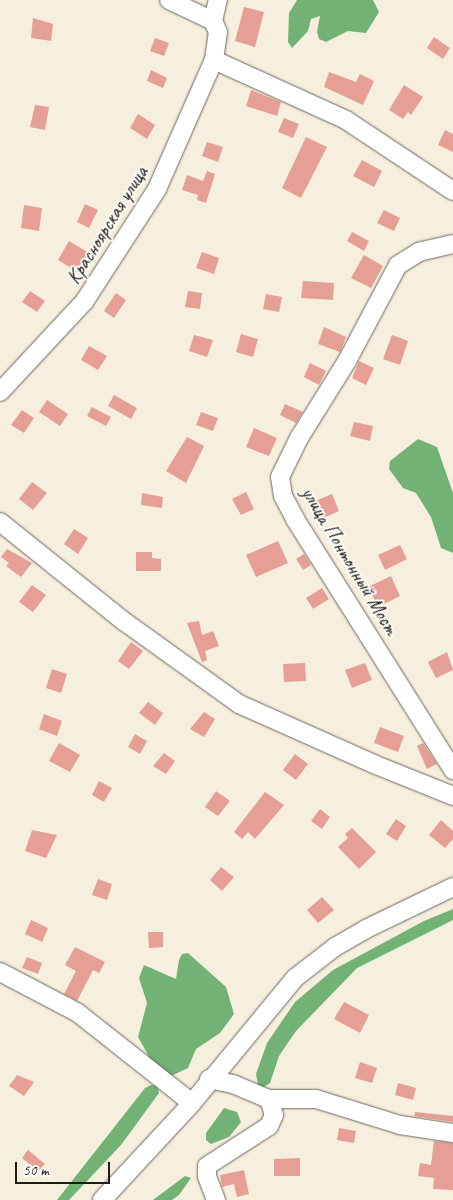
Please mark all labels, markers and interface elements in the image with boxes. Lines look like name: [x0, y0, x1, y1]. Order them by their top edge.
street label: Красноярская улица: [61, 161, 153, 289]
street label: улица Понтонный Мост: [296, 482, 404, 640]
scale bar: [18, 1152, 112, 1184]
text: 50 m: [23, 1161, 49, 1180]

